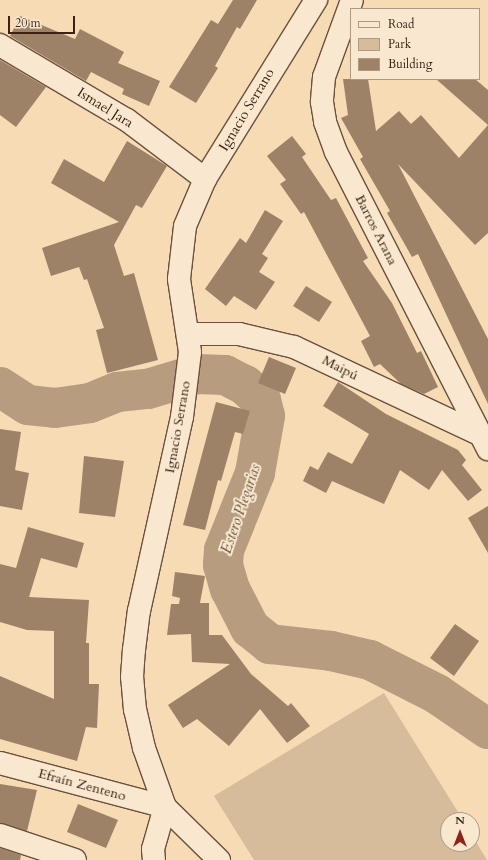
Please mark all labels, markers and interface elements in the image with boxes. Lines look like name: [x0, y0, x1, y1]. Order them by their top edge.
scale bar: [10, 8, 77, 34]
legend: [350, 8, 480, 80]
text: 20 m: [15, 15, 41, 31]
text: Road: [388, 16, 414, 32]
text: Park: [388, 36, 411, 52]
text: Building: [388, 56, 432, 72]
street label: Ignacio Serrano: [216, 66, 278, 154]
street label: Ismael Jara: [74, 84, 136, 132]
street label: Barros Arana: [351, 192, 401, 268]
street label: Maipú: [319, 352, 361, 384]
street label: Ignacio Serrano: [162, 380, 194, 474]
water label: Estero Plegarias: [217, 462, 265, 556]
street label: Efraín Zenteno: [36, 765, 128, 805]
north arrow: [440, 812, 480, 852]
text: N: [455, 813, 465, 828]

